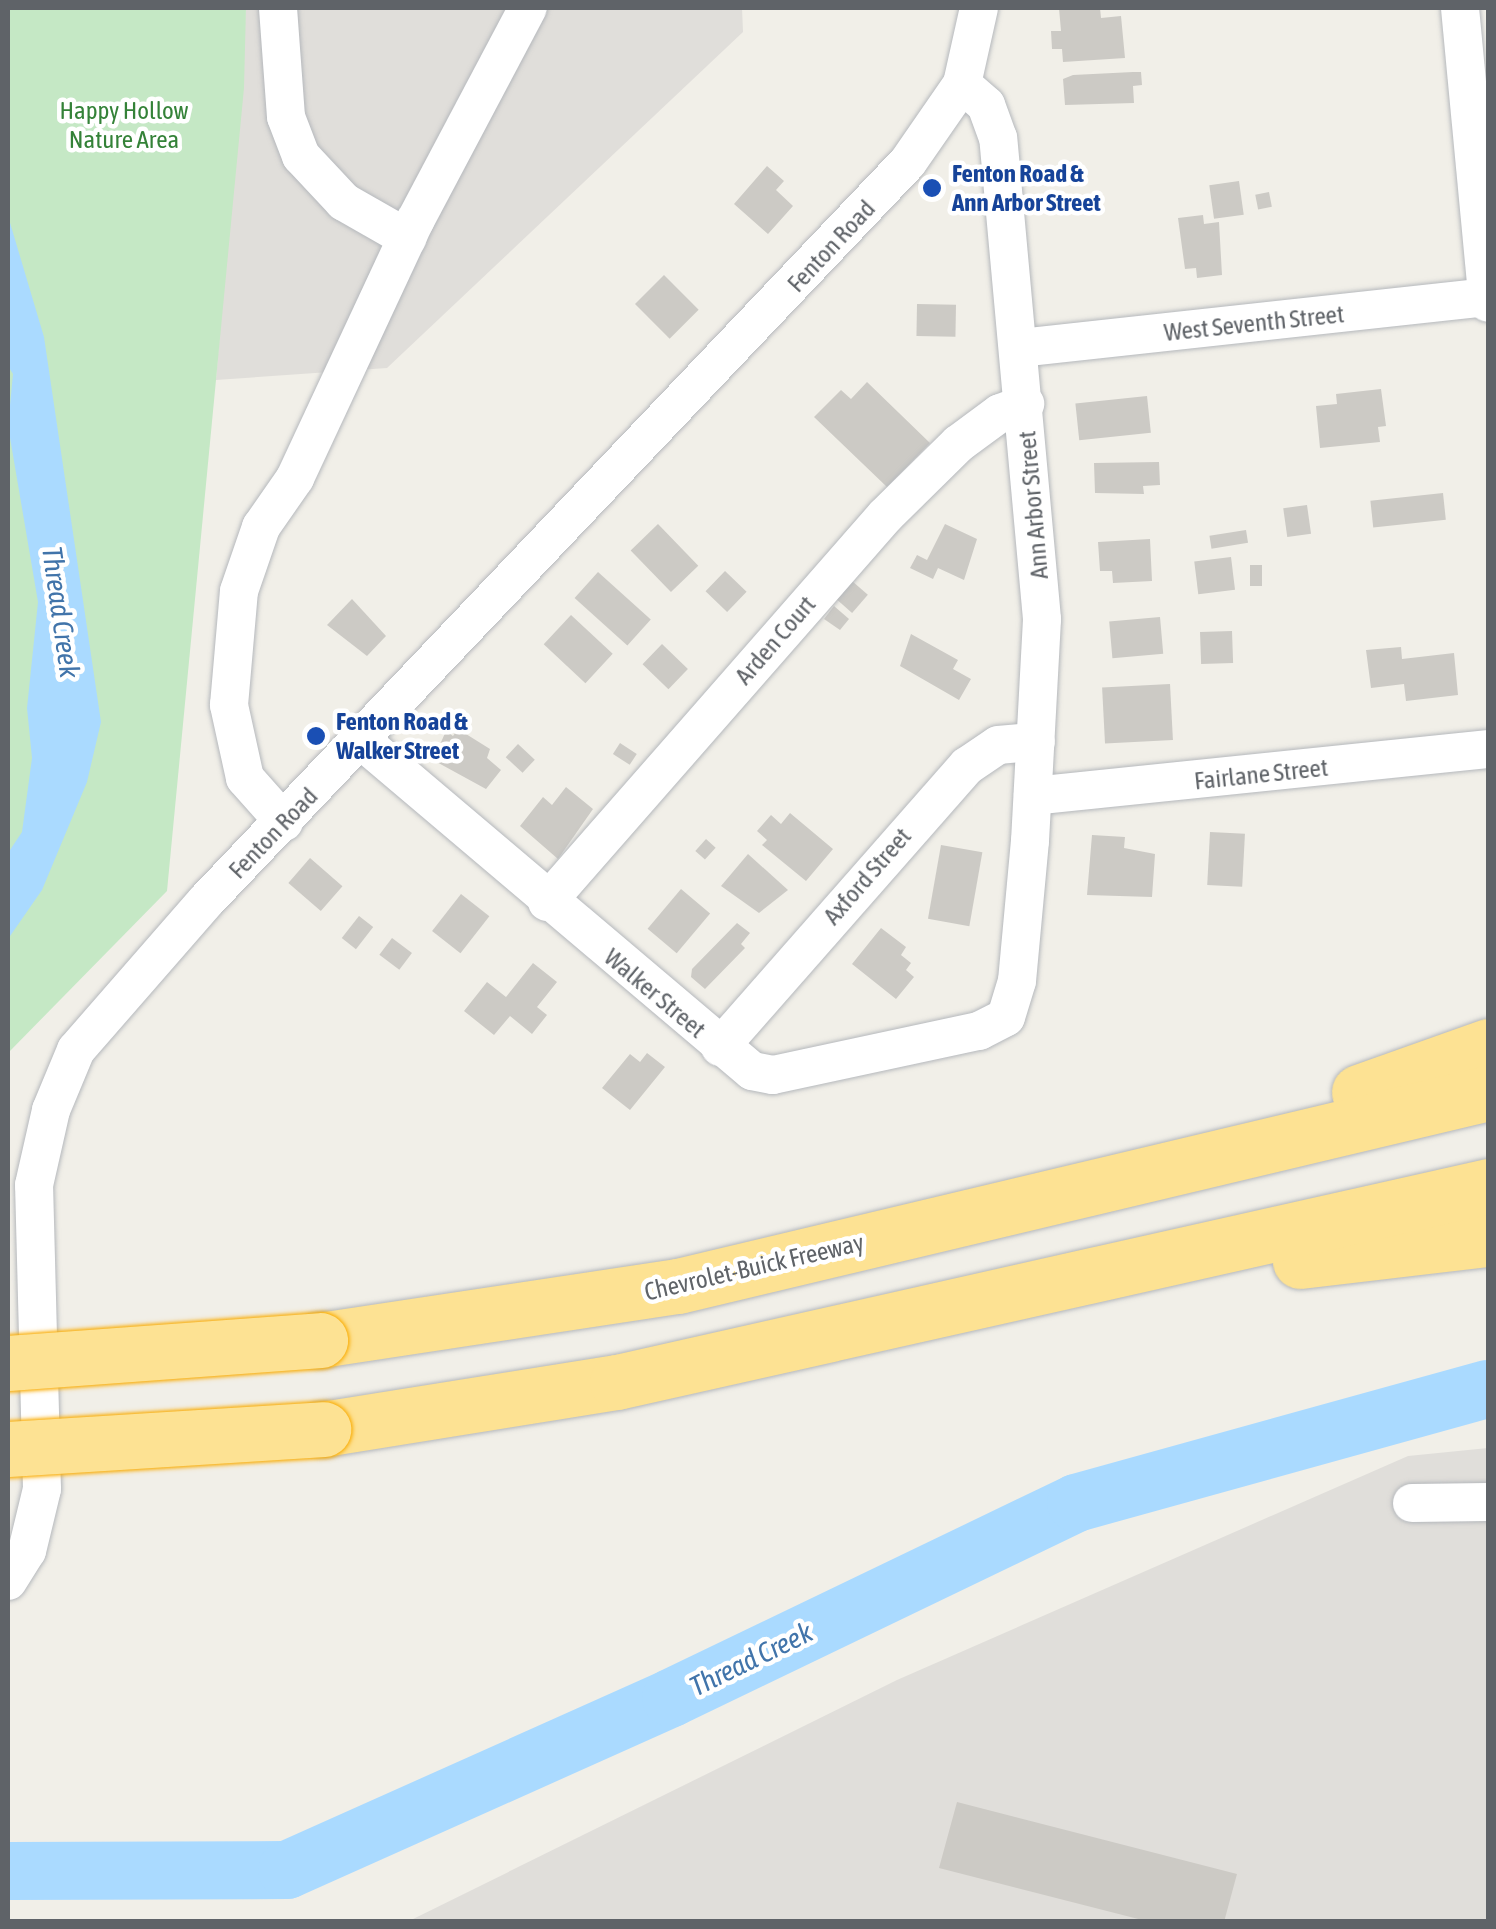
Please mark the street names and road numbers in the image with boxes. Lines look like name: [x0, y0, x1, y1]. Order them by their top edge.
street label: Fenton Road: [781, 194, 881, 298]
street label: West Seventh Street: [1162, 299, 1346, 347]
street label: Ann Arbor Street: [1012, 430, 1054, 580]
street label: Arden Court: [728, 589, 822, 691]
street label: Fairlane Street: [1193, 752, 1329, 796]
street label: Fenton Road: [222, 781, 324, 885]
street label: Axford Street: [817, 821, 917, 931]
street label: Walker Street: [598, 942, 712, 1044]
street label: Chevrolet-Buick Freeway: [641, 1227, 867, 1307]

